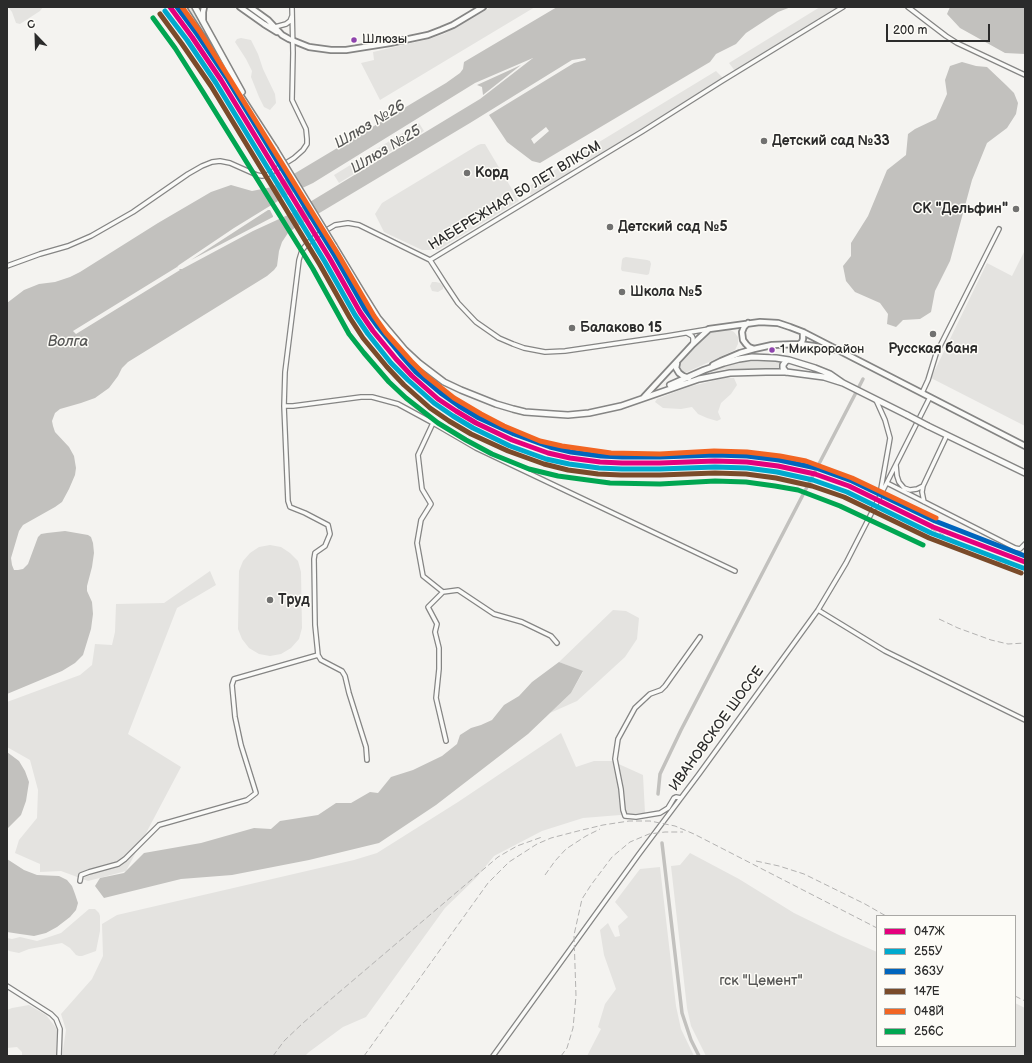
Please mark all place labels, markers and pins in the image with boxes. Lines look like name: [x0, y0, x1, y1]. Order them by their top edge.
place label: Шлюзы: [362, 32, 407, 48]
marker: Шлюзы: [349, 35, 359, 45]
place label: Детский сад №33: [772, 133, 890, 149]
marker: Детский сад №33: [759, 136, 769, 146]
place label: Корд: [475, 165, 508, 181]
marker: Корд: [462, 168, 472, 178]
place label: СК "Дельфин": [913, 201, 1008, 217]
marker: СК "Дельфин": [1011, 204, 1021, 214]
place label: Детский сад №5: [618, 219, 727, 235]
marker: Детский сад №5: [605, 222, 615, 232]
place label: Школа №5: [630, 284, 702, 300]
marker: Школа №5: [617, 287, 627, 297]
place label: Балаково 15: [580, 320, 662, 336]
marker: Балаково 15: [567, 323, 577, 333]
marker: Русская баня: [928, 329, 938, 339]
place label: Русская баня: [888, 341, 978, 357]
place label: 1 Микрорайон: [780, 342, 864, 358]
marker: 1 Микрорайон: [767, 345, 777, 355]
place label: Труд: [278, 592, 310, 608]
marker: Труд: [265, 595, 275, 605]

